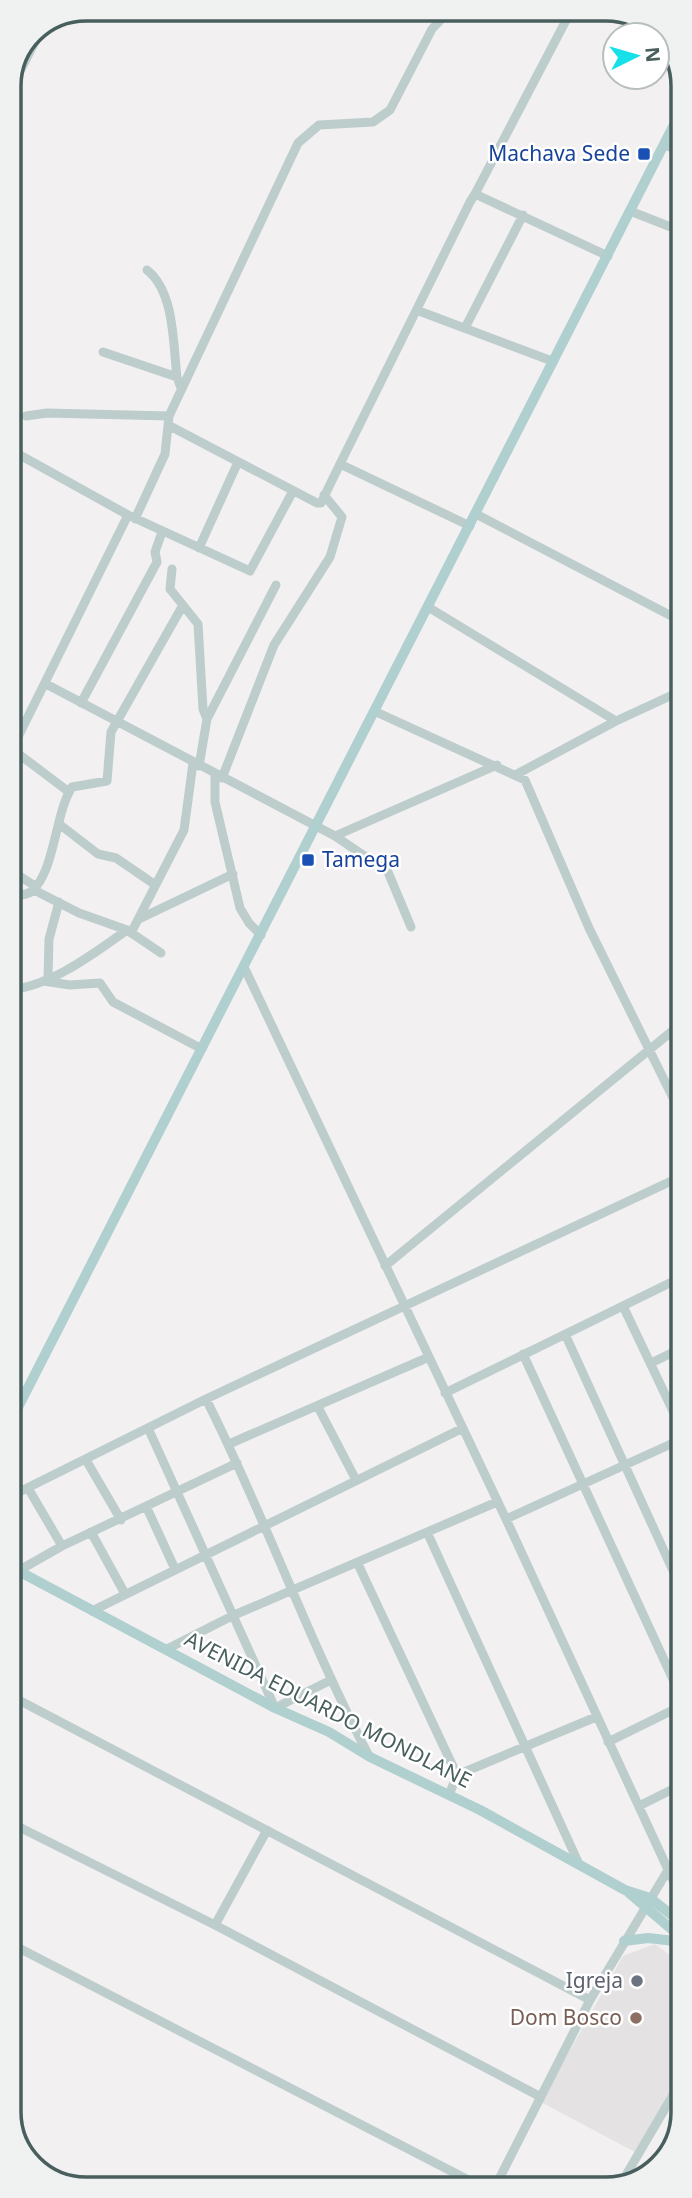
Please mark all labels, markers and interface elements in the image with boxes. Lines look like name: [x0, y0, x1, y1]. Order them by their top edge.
north arrow: [601, 21, 671, 91]
text: N: [639, 46, 667, 63]
place label: Machava Sede: [488, 139, 630, 167]
marker: Machava Sede: [636, 146, 652, 162]
place label: Tamega: [322, 845, 400, 873]
marker: Tamega: [300, 852, 316, 868]
street label: AVENIDA EDUARDO MONDLANE: [180, 1624, 477, 1794]
place label: Igreja: [566, 1966, 623, 1994]
marker: Igreja: [629, 1973, 645, 1989]
place label: Dom Bosco: [510, 2003, 622, 2031]
marker: Dom Bosco: [628, 2010, 644, 2026]

